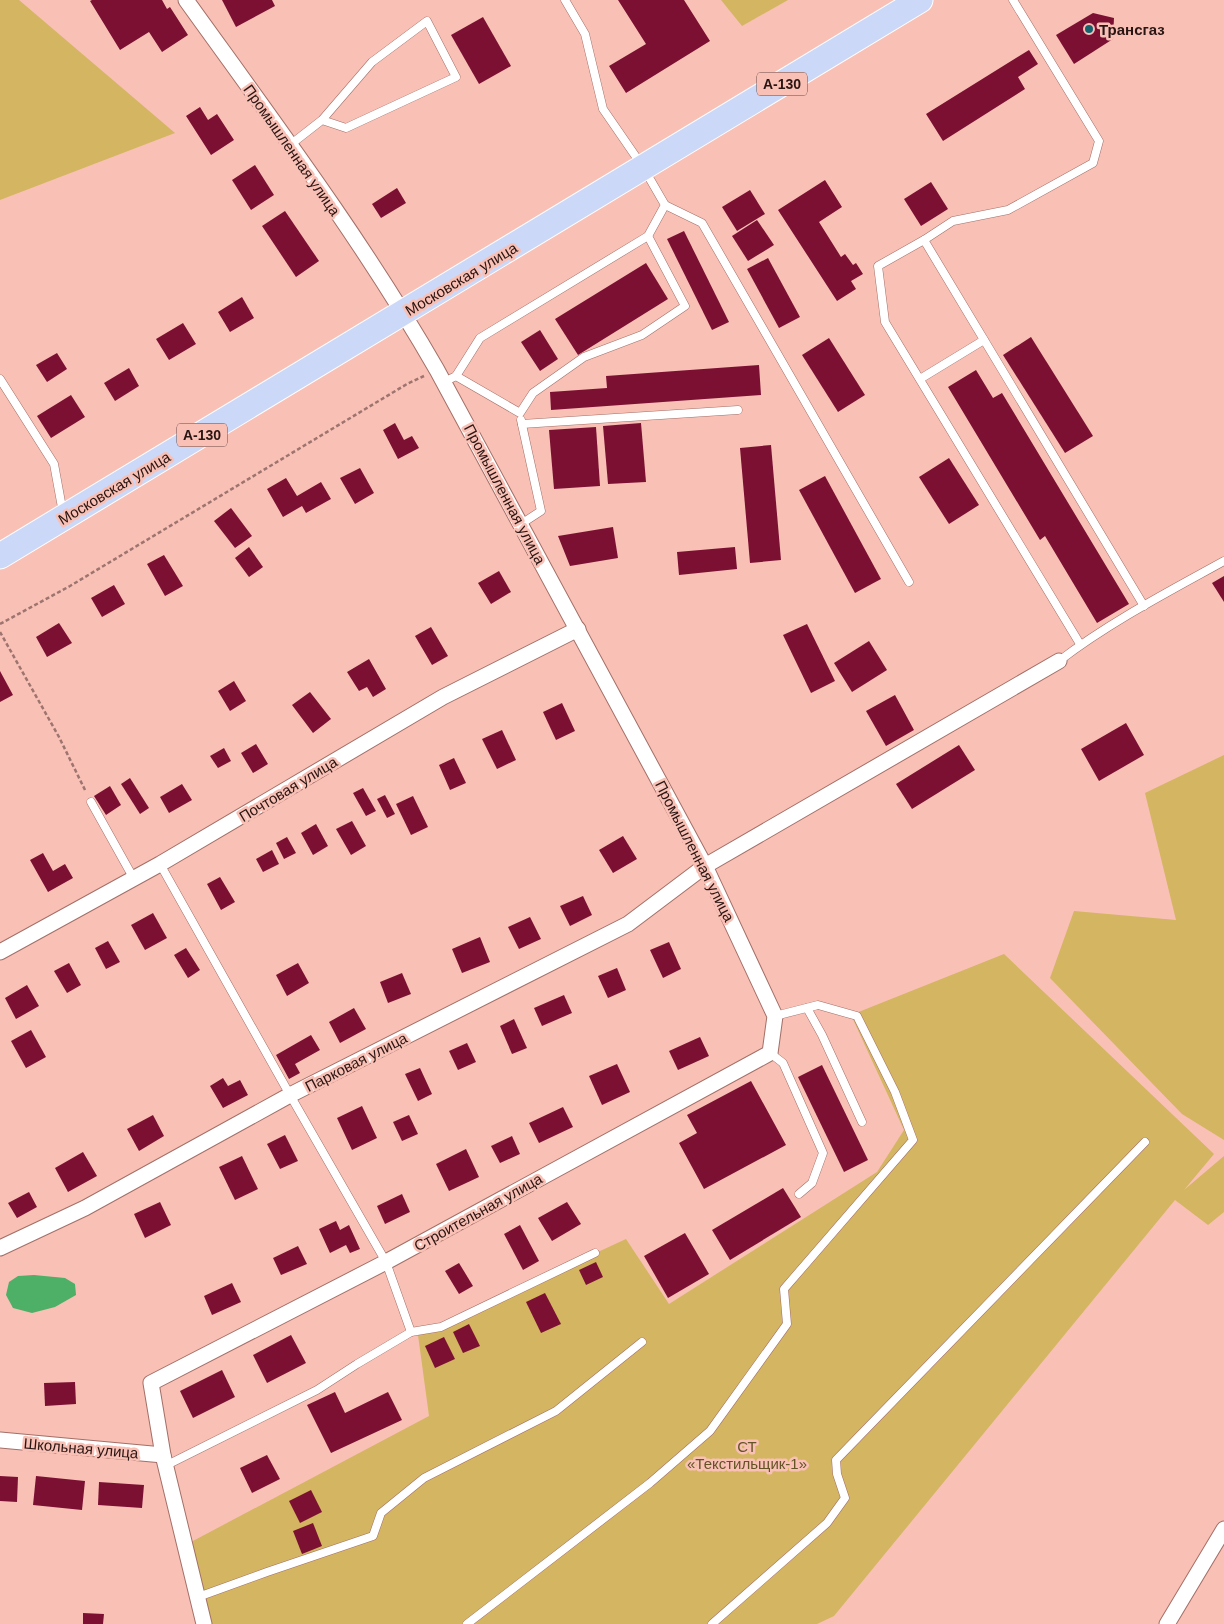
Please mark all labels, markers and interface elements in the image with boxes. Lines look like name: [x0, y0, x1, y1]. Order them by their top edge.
place label: Трансгаз: [1099, 21, 1165, 38]
marker: Трансгаз: [1083, 23, 1095, 35]
road number: А-130: [757, 72, 807, 96]
street label: Промышленная улица: [240, 81, 344, 219]
street label: Московская улица: [402, 239, 521, 319]
street label: Промышленная улица: [461, 421, 549, 567]
road number: А-130: [177, 424, 227, 446]
street label: Московская улица: [55, 448, 174, 528]
street label: Почтовая улица: [236, 753, 341, 825]
street label: Промышленная улица: [652, 778, 738, 925]
street label: Парковая улица: [302, 1029, 410, 1095]
street label: Строительная улица: [411, 1169, 546, 1254]
street label: Школьная улица: [23, 1435, 140, 1462]
park label: СТ «Текстильщик-1»: [687, 1438, 807, 1472]

